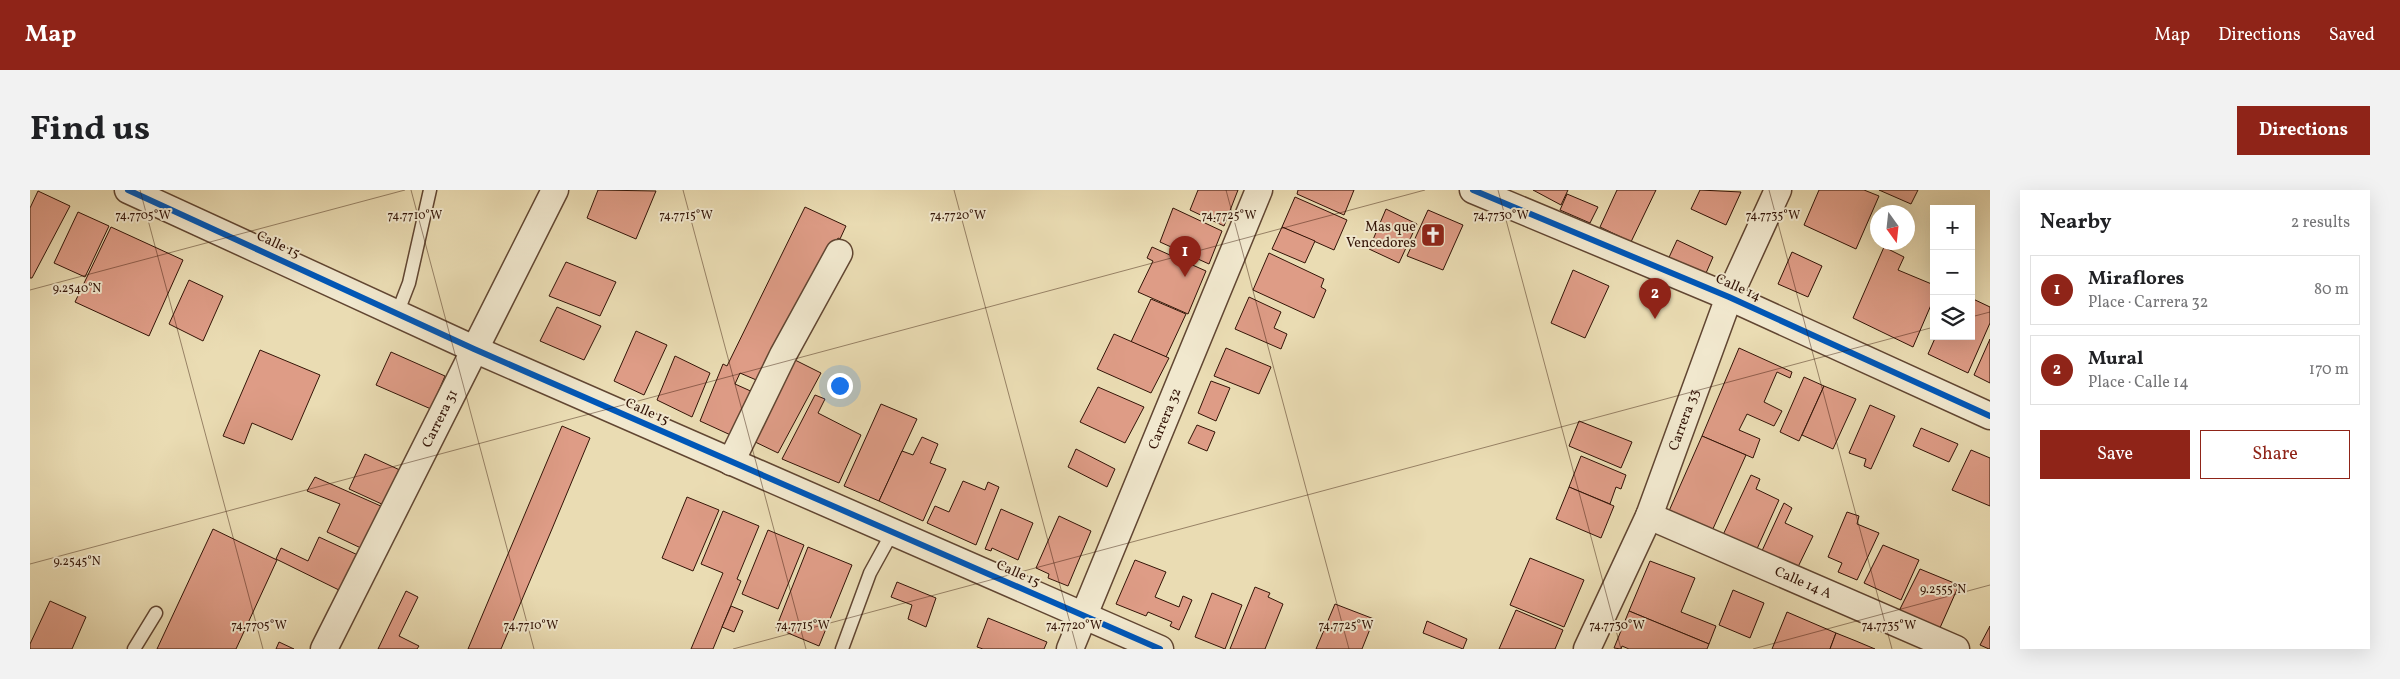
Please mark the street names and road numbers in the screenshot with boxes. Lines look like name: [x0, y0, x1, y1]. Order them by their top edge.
street label: Calle 15: [253, 227, 303, 263]
street label: Calle 14: [1712, 270, 1764, 306]
street label: Carrera 32: [1144, 385, 1186, 452]
street label: Carrera 31: [417, 386, 463, 451]
street label: Carrera 33: [1664, 386, 1704, 453]
street label: Calle 15: [622, 394, 672, 430]
street label: Calle 15: [993, 556, 1043, 592]
street label: Calle 14 A: [1772, 562, 1835, 604]

